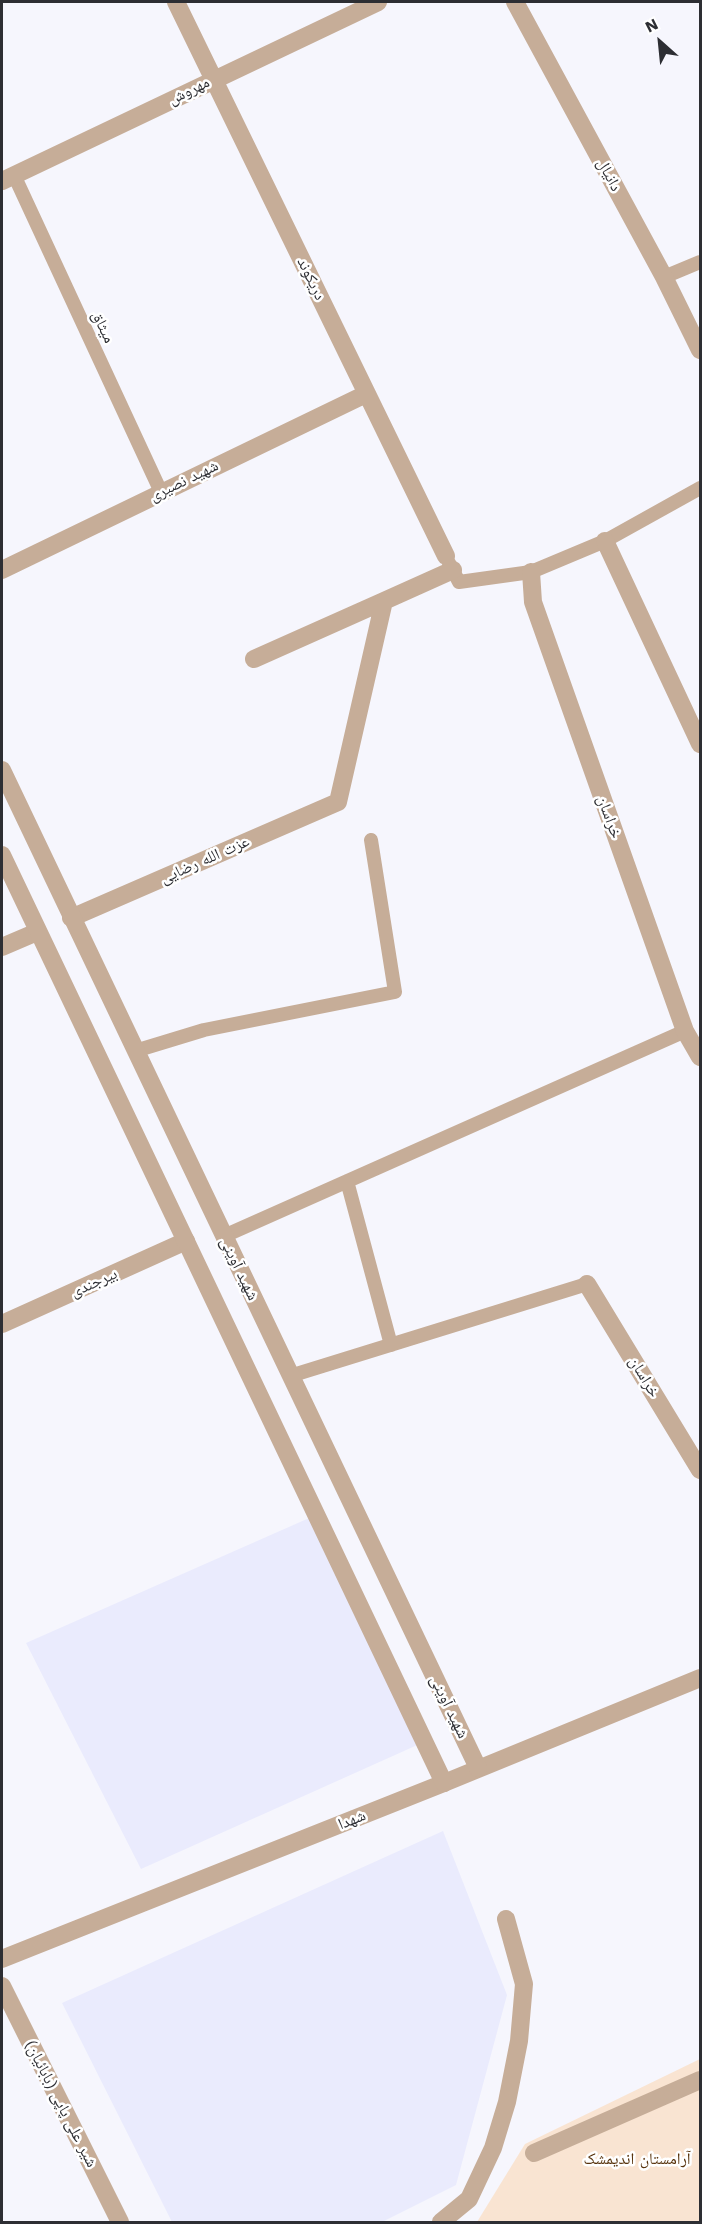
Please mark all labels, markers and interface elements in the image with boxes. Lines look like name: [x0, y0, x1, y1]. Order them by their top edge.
north arrow: [630, 12, 690, 72]
text: N: [642, 14, 661, 37]
street label: مهروش: [165, 73, 213, 109]
street label: دانیال: [593, 155, 625, 195]
street label: دریکوند: [292, 255, 330, 303]
street label: میثاق: [87, 308, 119, 346]
street label: شهید نصیری: [146, 456, 222, 506]
street label: خراسان: [592, 793, 626, 841]
street label: عزت الله رضایی: [158, 832, 252, 888]
street label: شهید آوینی: [215, 1234, 263, 1304]
street label: بیرجندی: [68, 1264, 120, 1302]
street label: خراسان: [624, 1353, 664, 1401]
street label: شهید آوینی: [425, 1672, 473, 1742]
street label: شهدا: [335, 1806, 369, 1834]
street label: شیر علی پاپی (بابائیان): [21, 2037, 101, 2171]
park label: آرامستان اندیمشک: [583, 2149, 691, 2169]

